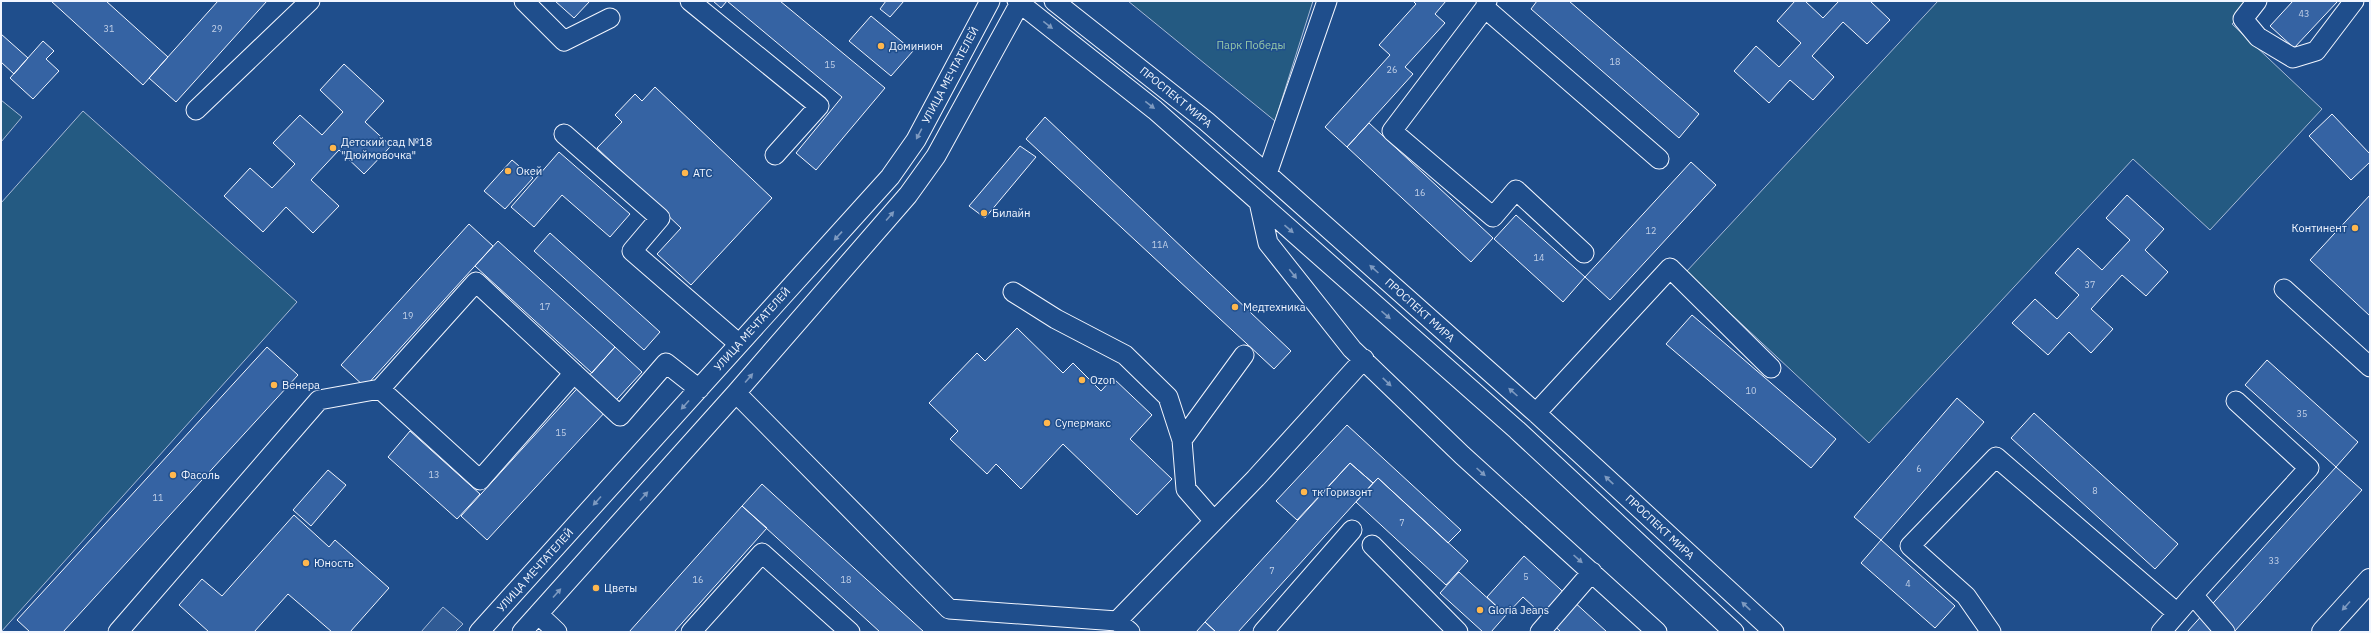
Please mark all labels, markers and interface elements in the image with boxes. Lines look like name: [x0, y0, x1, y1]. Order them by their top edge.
house number: 43: [2299, 8, 2309, 19]
one-way arrow: [1042, 21, 1053, 29]
house number: 31: [104, 23, 114, 34]
house number: 29: [212, 23, 222, 34]
street label: УЛИЦА МЕЧТАТЕЛЕЙ: [919, 24, 981, 126]
park label: Парк Победы: [1216, 38, 1286, 52]
place label: Доминион: [889, 39, 943, 53]
marker: Доминион: [876, 41, 886, 51]
house number: 18: [1610, 56, 1620, 67]
house number: 15: [825, 59, 835, 70]
street label: ПРОСПЕКТ МИРА: [1137, 64, 1215, 130]
house number: 26: [1387, 64, 1397, 75]
one-way arrow: [1144, 101, 1155, 110]
one-way arrow: [916, 129, 922, 140]
place label: Детский сад №18 "Дюймовочка": [341, 135, 432, 162]
marker: Детский сад №18 "Дюймовочка": [328, 143, 338, 153]
place label: Окей: [516, 164, 542, 178]
marker: Окей: [503, 166, 513, 176]
place label: АТС: [693, 166, 712, 180]
marker: АТС: [680, 168, 690, 178]
house number: 16: [1415, 187, 1425, 198]
place label: Билайн: [992, 206, 1031, 220]
marker: Билайн: [979, 208, 989, 218]
one-way arrow: [885, 211, 894, 222]
place label: Континент: [2292, 221, 2347, 235]
marker: Континент: [2350, 223, 2360, 233]
one-way arrow: [1284, 224, 1294, 234]
house number: 12: [1646, 225, 1656, 236]
one-way arrow: [833, 231, 843, 241]
house number: 11А: [1152, 239, 1169, 250]
house number: 14: [1534, 252, 1544, 263]
one-way arrow: [1368, 264, 1379, 273]
one-way arrow: [1288, 268, 1297, 279]
street label: ПРОСПЕКТ МИРА: [1382, 275, 1458, 345]
house number: 37: [2085, 279, 2095, 290]
street label: УЛИЦА МЕЧТАТЕЛЕЙ: [711, 284, 793, 374]
place label: Медтехника: [1243, 300, 1306, 314]
house number: 17: [540, 301, 550, 312]
marker: Медтехника: [1230, 302, 1240, 312]
house number: 19: [403, 310, 413, 321]
one-way arrow: [1382, 310, 1391, 319]
one-way arrow: [744, 373, 754, 383]
place label: Ozon: [1090, 373, 1115, 387]
marker: Ozon: [1077, 375, 1087, 385]
one-way arrow: [1382, 377, 1392, 387]
place label: Венера: [282, 378, 320, 392]
marker: Венера: [269, 380, 279, 390]
house number: 10: [1746, 385, 1756, 396]
one-way arrow: [1508, 388, 1517, 397]
one-way arrow: [680, 399, 689, 410]
house number: 35: [2297, 408, 2307, 419]
place label: Супермакс: [1055, 416, 1111, 430]
marker: Супермакс: [1042, 418, 1052, 428]
house number: 15: [556, 427, 566, 438]
house number: 6: [1916, 463, 1922, 474]
one-way arrow: [1476, 467, 1486, 477]
place label: Фасоль: [181, 468, 220, 482]
house number: 13: [429, 469, 439, 480]
marker: Фасоль: [168, 470, 178, 480]
one-way arrow: [1604, 475, 1614, 484]
place label: тк Горизонт: [1312, 485, 1373, 499]
house number: 8: [2092, 485, 2098, 496]
marker: тк Горизонт: [1299, 487, 1309, 497]
one-way arrow: [639, 491, 649, 501]
house number: 11: [153, 492, 163, 503]
street label: ПРОСПЕКТ МИРА: [1623, 492, 1697, 562]
one-way arrow: [593, 496, 602, 506]
house number: 7: [1399, 517, 1405, 528]
street label: УЛИЦА МЕЧТАТЕЛЕЙ: [494, 525, 576, 615]
one-way arrow: [1573, 554, 1582, 563]
house number: 33: [2269, 555, 2279, 566]
place label: Юность: [314, 556, 354, 570]
marker: Юность: [301, 558, 311, 568]
house number: 7: [1269, 565, 1275, 576]
house number: 5: [1523, 571, 1529, 582]
house number: 16: [693, 574, 703, 585]
house number: 18: [841, 574, 851, 585]
house number: 4: [1905, 578, 1911, 589]
place label: Цветы: [604, 581, 637, 595]
marker: Цветы: [591, 583, 601, 593]
one-way arrow: [552, 588, 561, 597]
one-way arrow: [1740, 601, 1751, 610]
one-way arrow: [2342, 601, 2351, 611]
place label: Gloria Jeans: [1488, 603, 1549, 617]
marker: Gloria Jeans: [1475, 605, 1485, 615]

